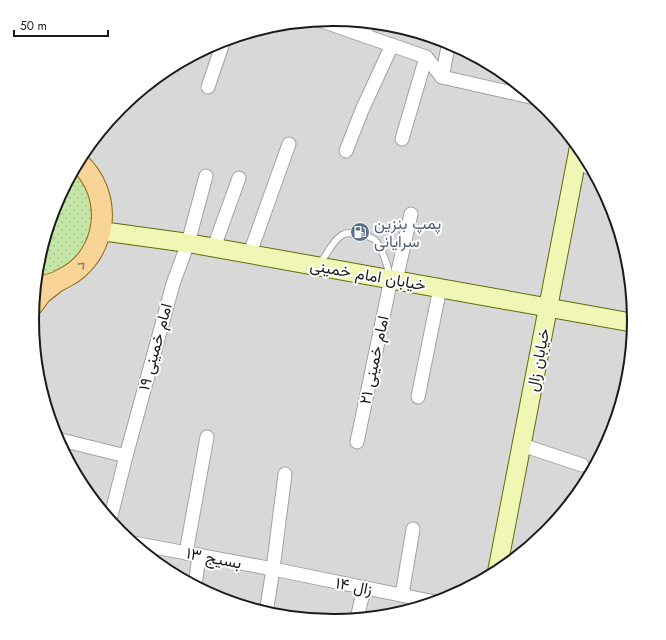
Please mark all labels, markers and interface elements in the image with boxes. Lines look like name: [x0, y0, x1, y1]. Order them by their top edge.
scale bar: [14, 12, 108, 38]
text: 50 m: [20, 17, 47, 35]
place label: پمپ بنزین سرایانی: [374, 212, 441, 253]
fuel station icon: پمپ بنزین سرایانی: [349, 221, 371, 243]
street label: خیابان امام خمینی: [308, 253, 428, 297]
one-way arrow: [77, 262, 85, 269]
street label: امام خمینی ۱۹: [132, 301, 178, 393]
street label: امام خمینی ۲۱: [353, 314, 395, 406]
street label: خیابان زال: [521, 326, 555, 393]
street label: بسیج ۱۳: [184, 541, 244, 575]
street label: زال ۱۴: [334, 571, 374, 601]

